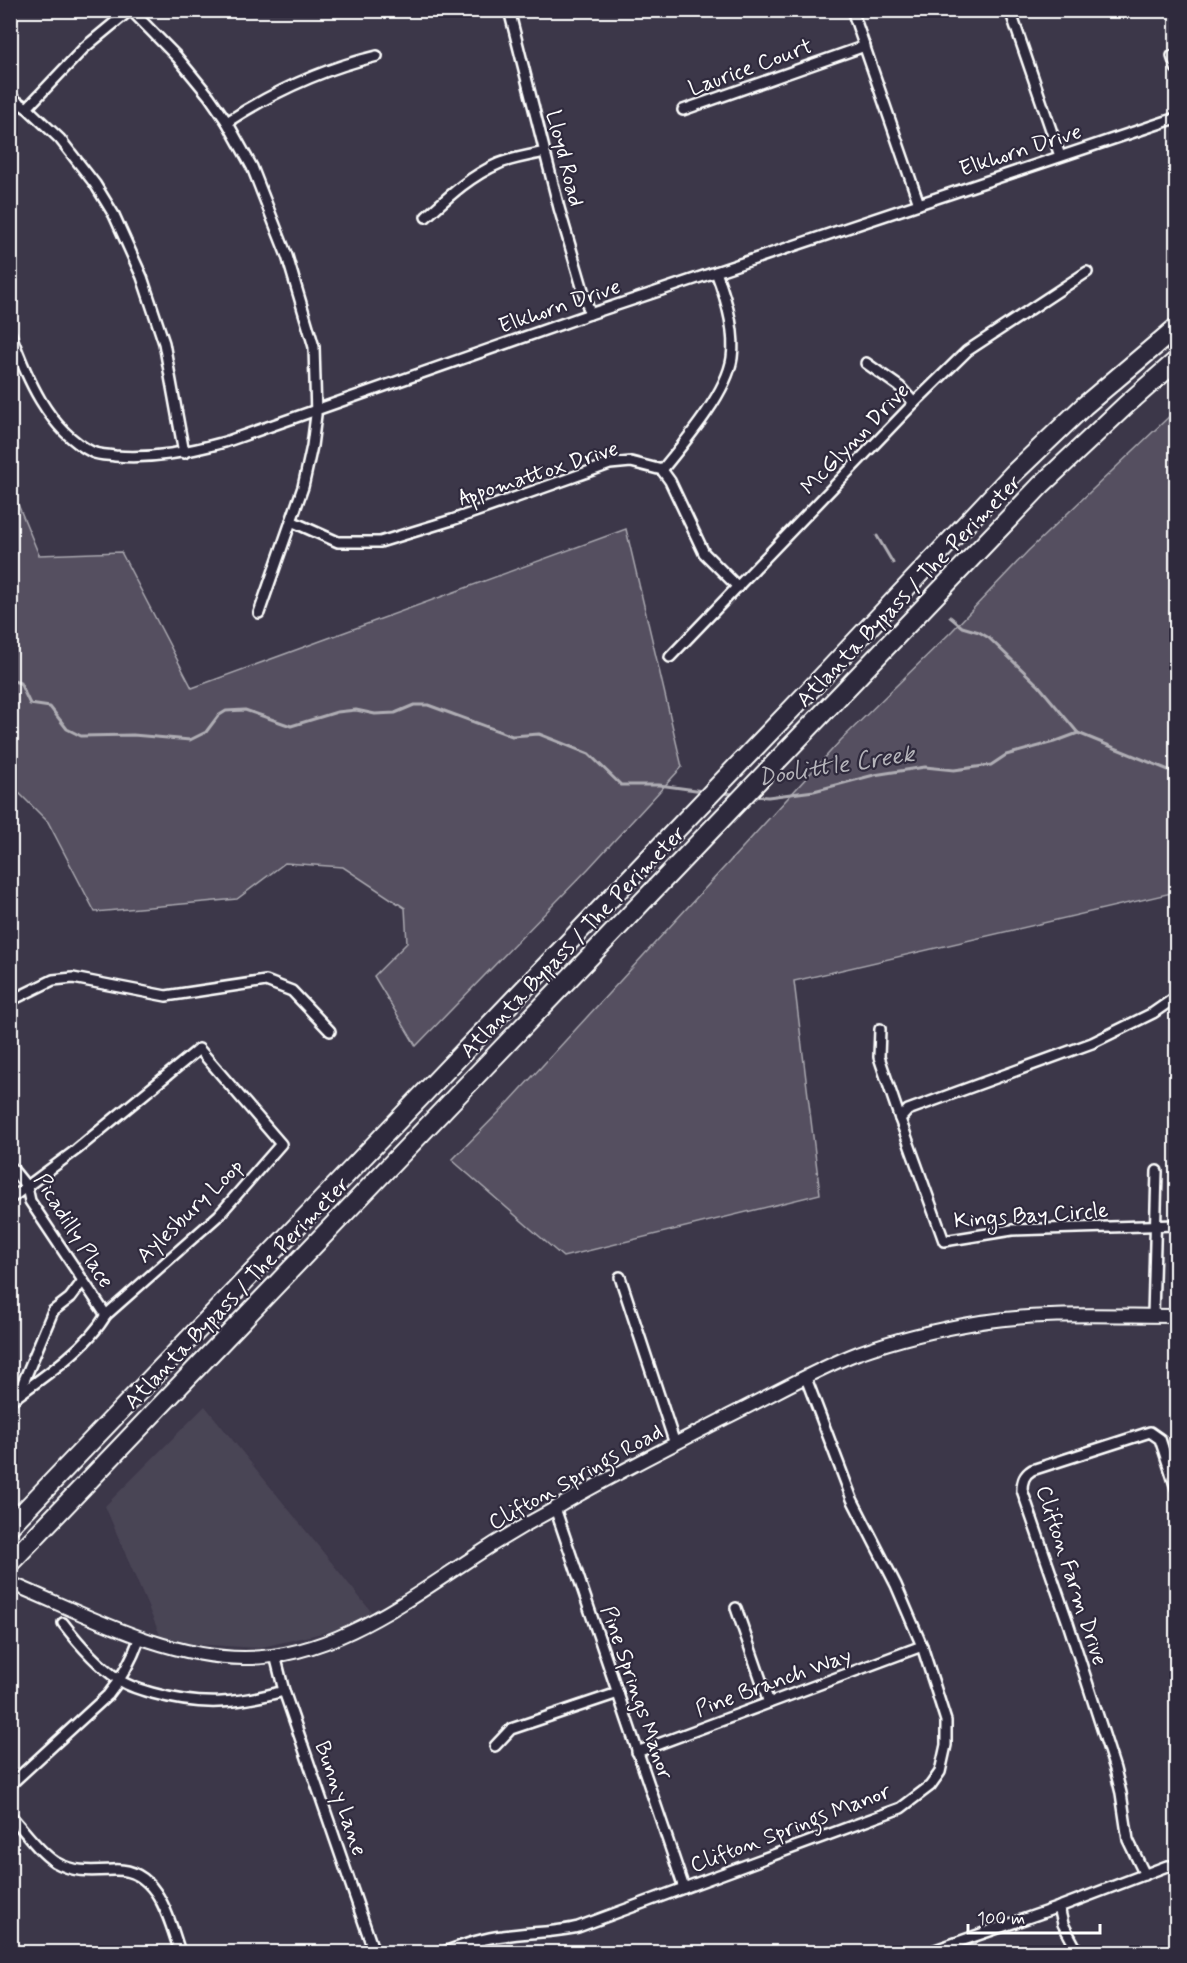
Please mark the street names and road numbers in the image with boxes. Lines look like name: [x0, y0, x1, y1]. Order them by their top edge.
street label: Laurice Court: [685, 33, 816, 103]
street label: Lloyd Road: [539, 107, 590, 210]
street label: Elkhorn Drive: [956, 118, 1085, 184]
street label: Elkhorn Drive: [495, 273, 624, 341]
street label: McGlynn Drive: [795, 378, 916, 501]
street label: Appomattox Drive: [455, 435, 623, 515]
street label: Atlanta Bypass / The Perimeter: [791, 469, 1028, 714]
street label: Atlanta Bypass / The Perimeter: [455, 820, 692, 1065]
street label: Aylesbury Loop: [131, 1153, 250, 1270]
street label: Picadilly Place: [27, 1168, 120, 1294]
street label: Atlanta Bypass / The Perimeter: [119, 1171, 356, 1416]
street label: Kings Bay Circle: [953, 1197, 1110, 1238]
street label: Clifton Springs Road: [484, 1418, 670, 1540]
street label: Clifton Farm Drive: [1029, 1482, 1113, 1669]
street label: Pine Springs Manor: [592, 1602, 679, 1784]
street label: Pine Branch Way: [692, 1642, 856, 1724]
street label: Bunny Lane: [307, 1738, 373, 1860]
street label: Clifton Springs Manor: [686, 1777, 897, 1883]

